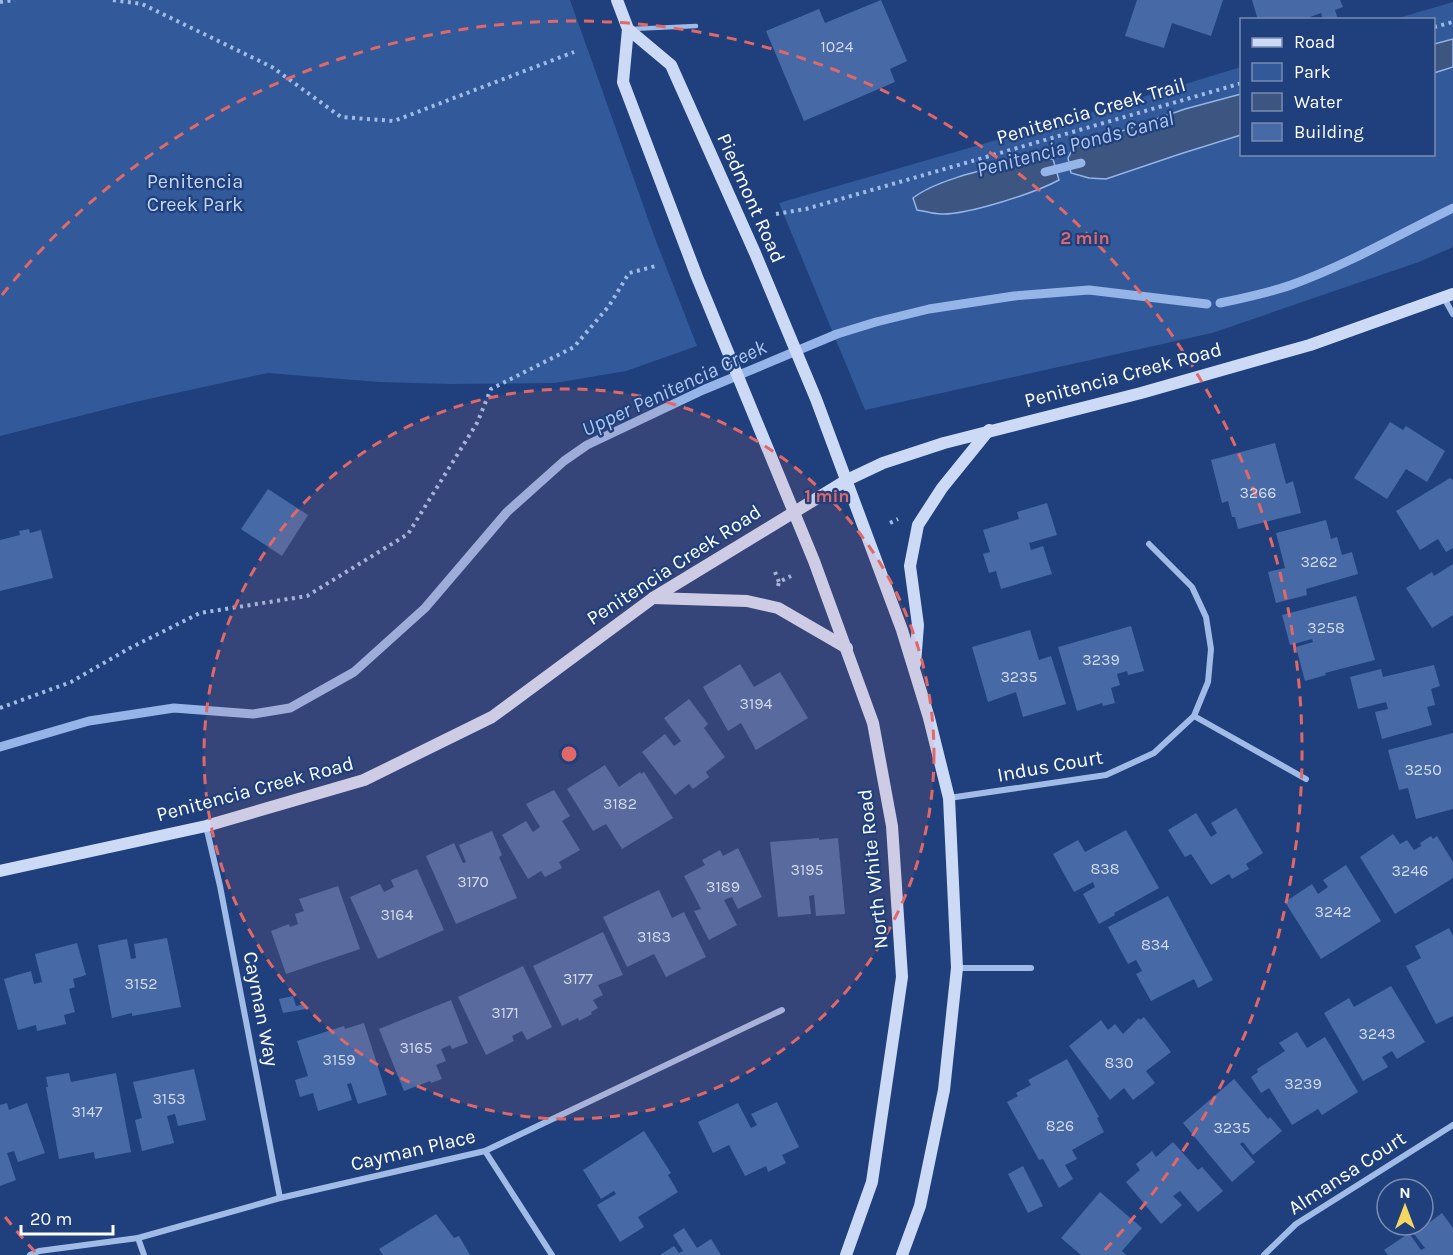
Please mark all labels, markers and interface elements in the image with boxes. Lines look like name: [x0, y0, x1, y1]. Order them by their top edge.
legend: [1240, 18, 1435, 156]
text: Road: [1294, 31, 1335, 53]
house number: 1024: [821, 37, 854, 56]
text: Park: [1294, 61, 1331, 83]
street label: Penitencia Creek Trail: [994, 73, 1188, 149]
text: Water: [1294, 91, 1342, 113]
water label: Penitencia Ponds Canal: [974, 106, 1176, 182]
text: Building: [1294, 121, 1364, 143]
street label: Piedmont Road: [712, 130, 790, 266]
park label: Penitencia Creek Park: [147, 170, 243, 216]
text: 2 min: [1060, 227, 1110, 249]
water label: Upper Penitencia Creek: [578, 334, 770, 441]
street label: Penitencia Creek Road: [1022, 338, 1224, 412]
house number: 3266: [1239, 483, 1277, 502]
text: 1 min: [804, 485, 850, 507]
street label: Penitencia Creek Road: [582, 500, 766, 630]
house number: 3262: [1300, 552, 1338, 571]
house number: 3258: [1307, 618, 1345, 637]
house number: 3239: [1082, 650, 1120, 669]
house number: 3235: [1000, 667, 1038, 686]
house number: 3194: [740, 694, 773, 713]
centre of rings: [559, 744, 579, 764]
street label: Indus Court: [995, 745, 1105, 787]
street label: Penitencia Creek Road: [154, 752, 356, 826]
house number: 3250: [1404, 760, 1442, 779]
street label: North White Road: [853, 788, 893, 950]
house number: 3182: [603, 794, 637, 813]
house number: 838: [1090, 859, 1120, 878]
house number: 3195: [790, 860, 824, 879]
house number: 3246: [1392, 861, 1428, 880]
house number: 3170: [457, 872, 489, 891]
house number: 3189: [706, 877, 740, 896]
house number: 3242: [1315, 902, 1351, 921]
house number: 3164: [381, 905, 413, 924]
house number: 3183: [637, 927, 671, 946]
house number: 834: [1141, 935, 1169, 954]
street label: Cayman Way: [239, 950, 283, 1068]
house number: 3177: [563, 969, 593, 988]
house number: 3152: [124, 974, 158, 993]
house number: 3171: [491, 1003, 519, 1022]
house number: 3243: [1358, 1024, 1396, 1043]
house number: 3165: [400, 1038, 432, 1057]
house number: 3159: [322, 1050, 356, 1069]
house number: 830: [1105, 1053, 1133, 1072]
house number: 3239: [1284, 1074, 1322, 1093]
house number: 3153: [152, 1089, 186, 1108]
house number: 3147: [71, 1102, 103, 1121]
house number: 826: [1046, 1116, 1074, 1135]
house number: 3235: [1213, 1118, 1251, 1137]
street label: Cayman Place: [348, 1124, 478, 1176]
street label: Almansa Court: [1284, 1126, 1410, 1219]
north arrow: [1375, 1177, 1435, 1237]
text: N: [1399, 1183, 1411, 1202]
scale bar: [21, 1198, 112, 1236]
text: 20 m: [30, 1208, 72, 1230]

